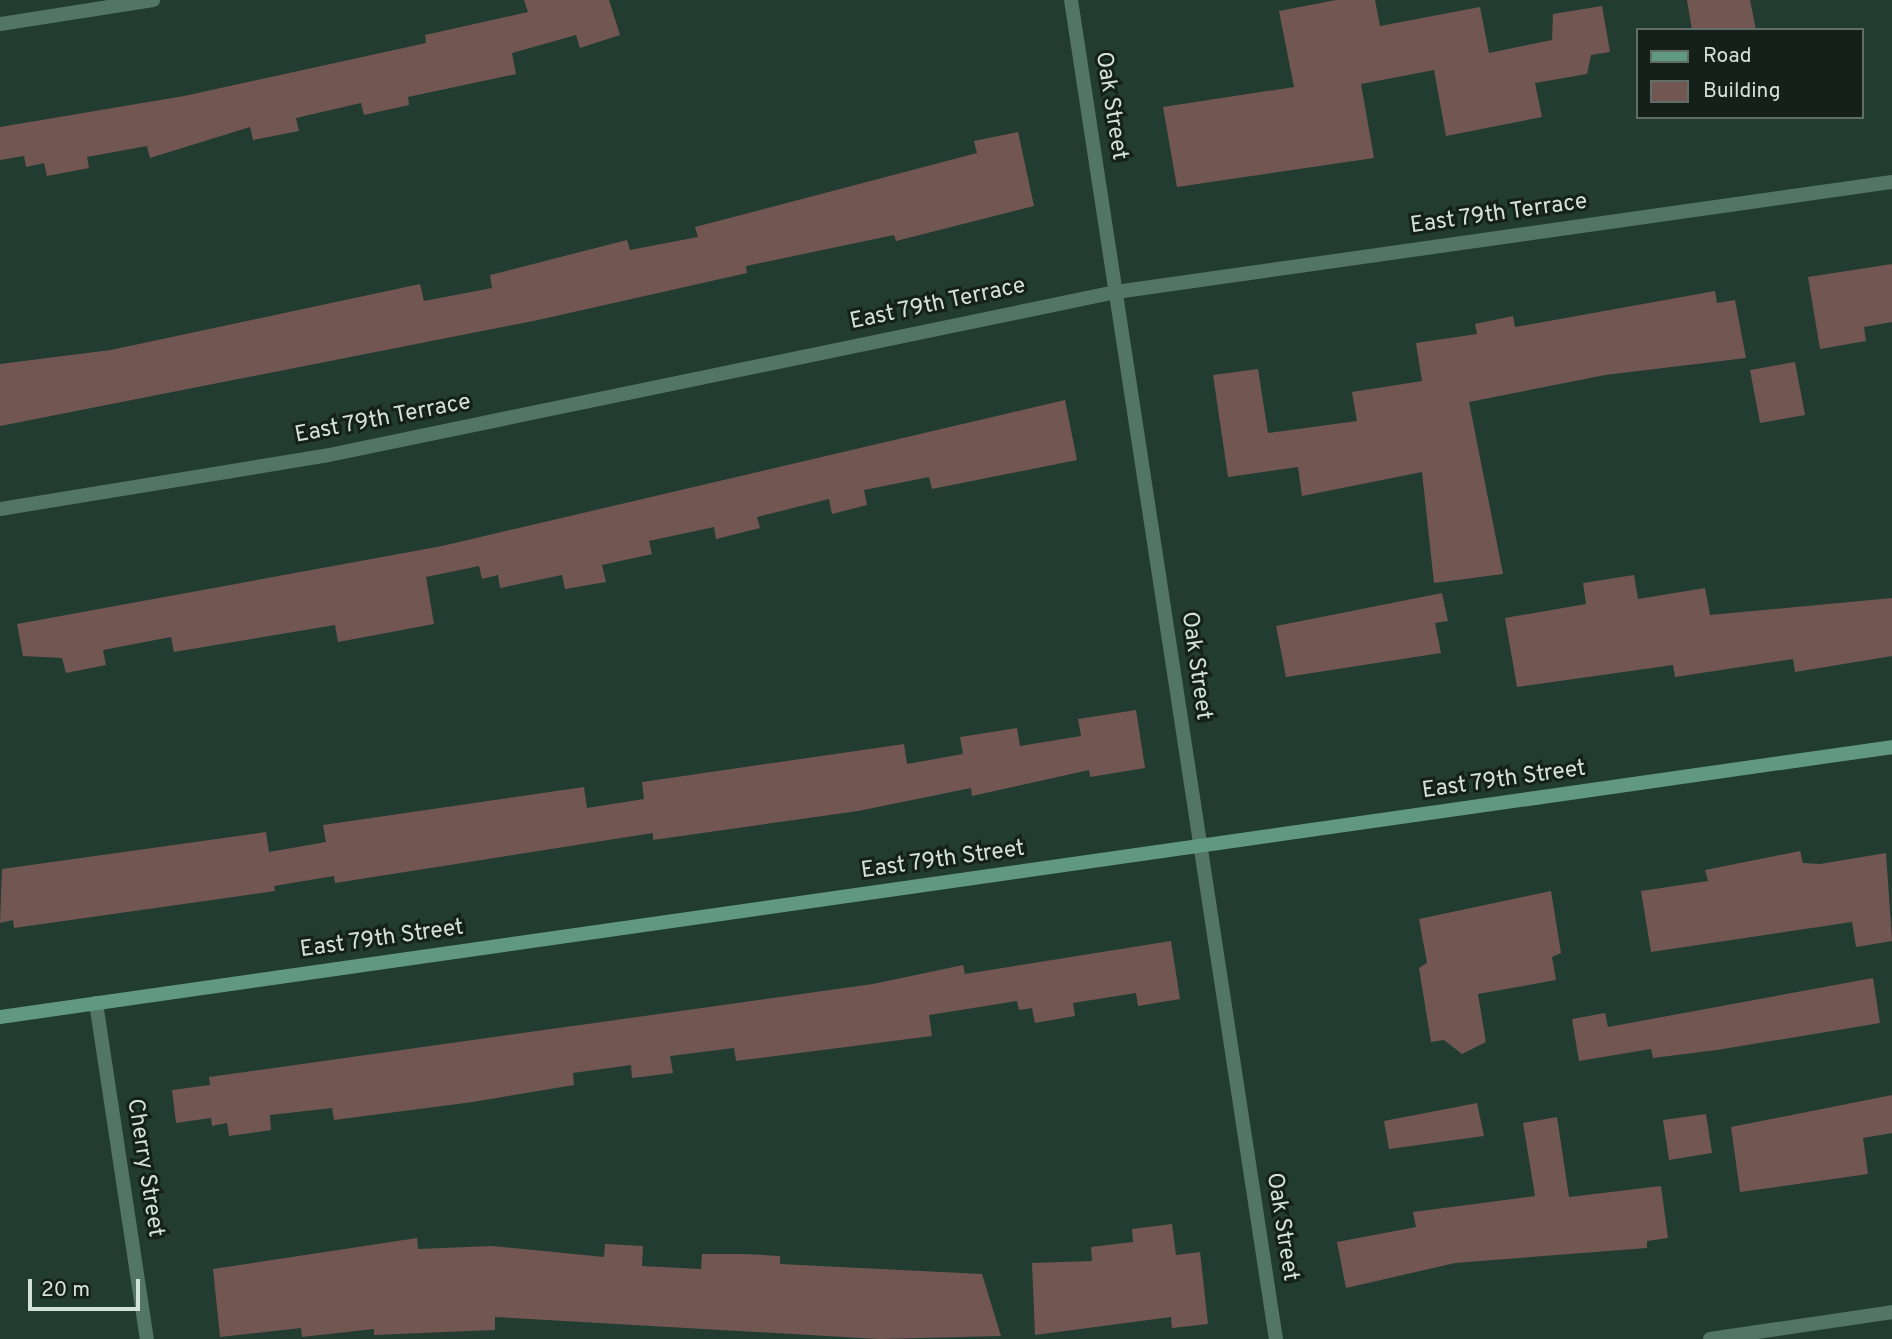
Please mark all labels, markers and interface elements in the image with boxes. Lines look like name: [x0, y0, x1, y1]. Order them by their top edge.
legend: [1636, 28, 1864, 119]
text: Road: [1703, 43, 1752, 70]
street label: Oak Street: [1088, 50, 1132, 162]
text: Building: [1703, 78, 1781, 105]
street label: East 79th Terrace: [1408, 189, 1590, 241]
street label: East 79th Terrace: [847, 273, 1029, 337]
street label: East 79th Terrace: [292, 389, 474, 451]
street label: Oak Street: [1174, 610, 1216, 722]
street label: East 79th Street: [1420, 756, 1588, 806]
street label: East 79th Street: [859, 836, 1027, 886]
street label: East 79th Street: [298, 915, 466, 965]
street label: Cherry Street: [119, 1097, 169, 1239]
street label: Oak Street: [1259, 1171, 1303, 1283]
scale bar: [32, 1266, 144, 1310]
text: 20 m: [41, 1277, 90, 1304]

